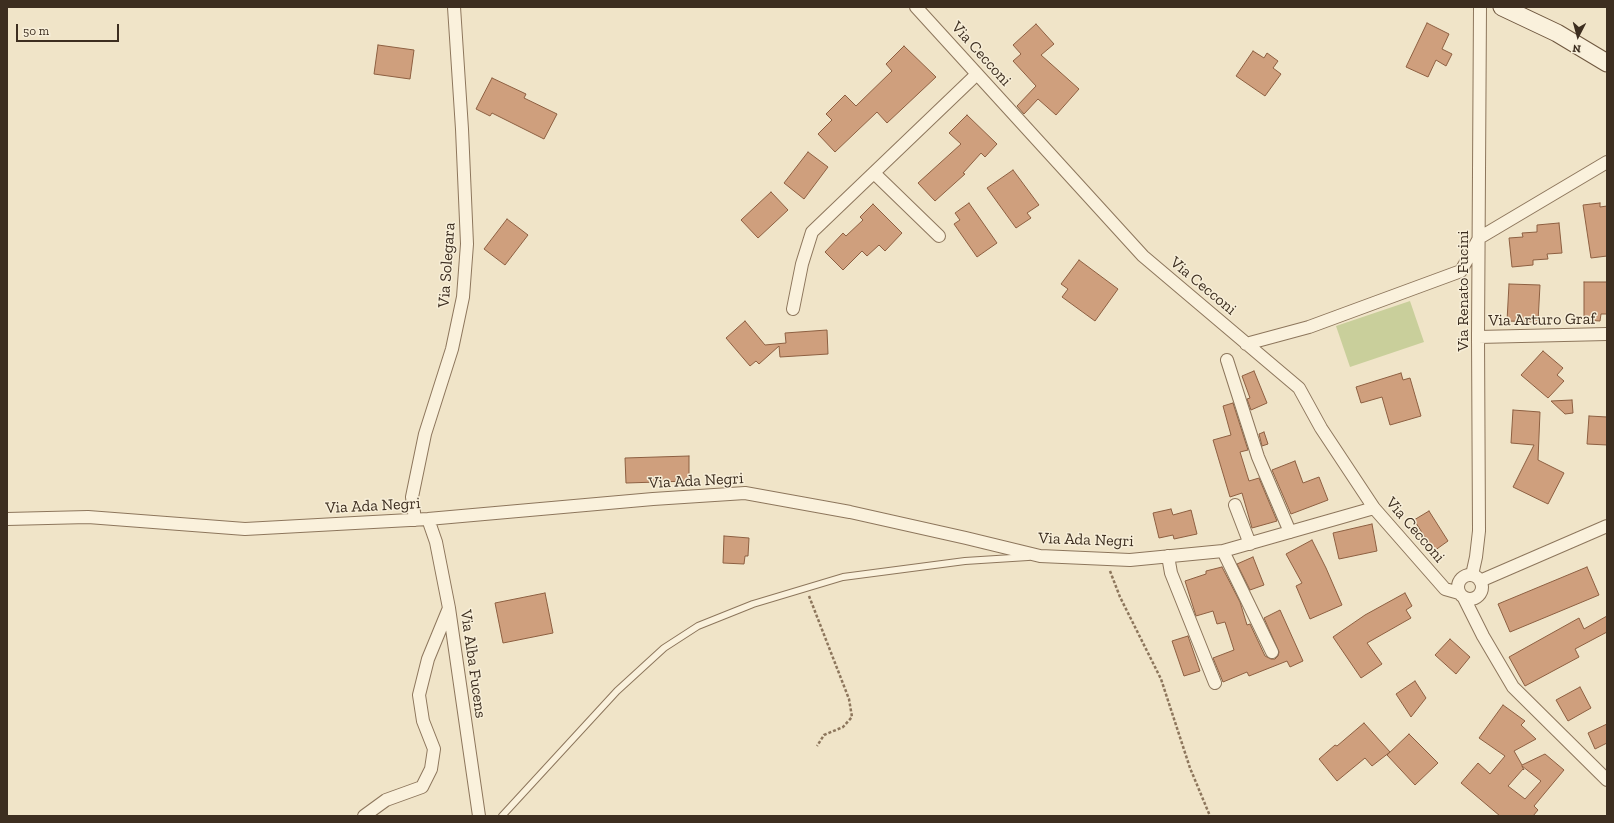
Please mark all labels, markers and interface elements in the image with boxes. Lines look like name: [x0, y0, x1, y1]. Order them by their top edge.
scale bar: [18, 16, 121, 42]
north arrow: [1558, 16, 1598, 56]
street label: Via Cecconi: [947, 18, 1015, 90]
text: 50 m: [23, 24, 49, 38]
text: N: [1572, 42, 1582, 55]
street label: Via Solegara: [434, 222, 460, 308]
street label: Via Renato Fucini: [1453, 230, 1473, 352]
street label: Via Cecconi: [1166, 253, 1240, 319]
street label: Via Arturo Graf: [1488, 309, 1596, 331]
street label: Via Ada Negri: [648, 469, 744, 493]
street label: Via Cecconi: [1381, 493, 1449, 567]
street label: Via Ada Negri: [325, 494, 421, 518]
street label: Via Ada Negri: [1038, 529, 1134, 551]
street label: Via Alba Fucens: [456, 608, 490, 720]

